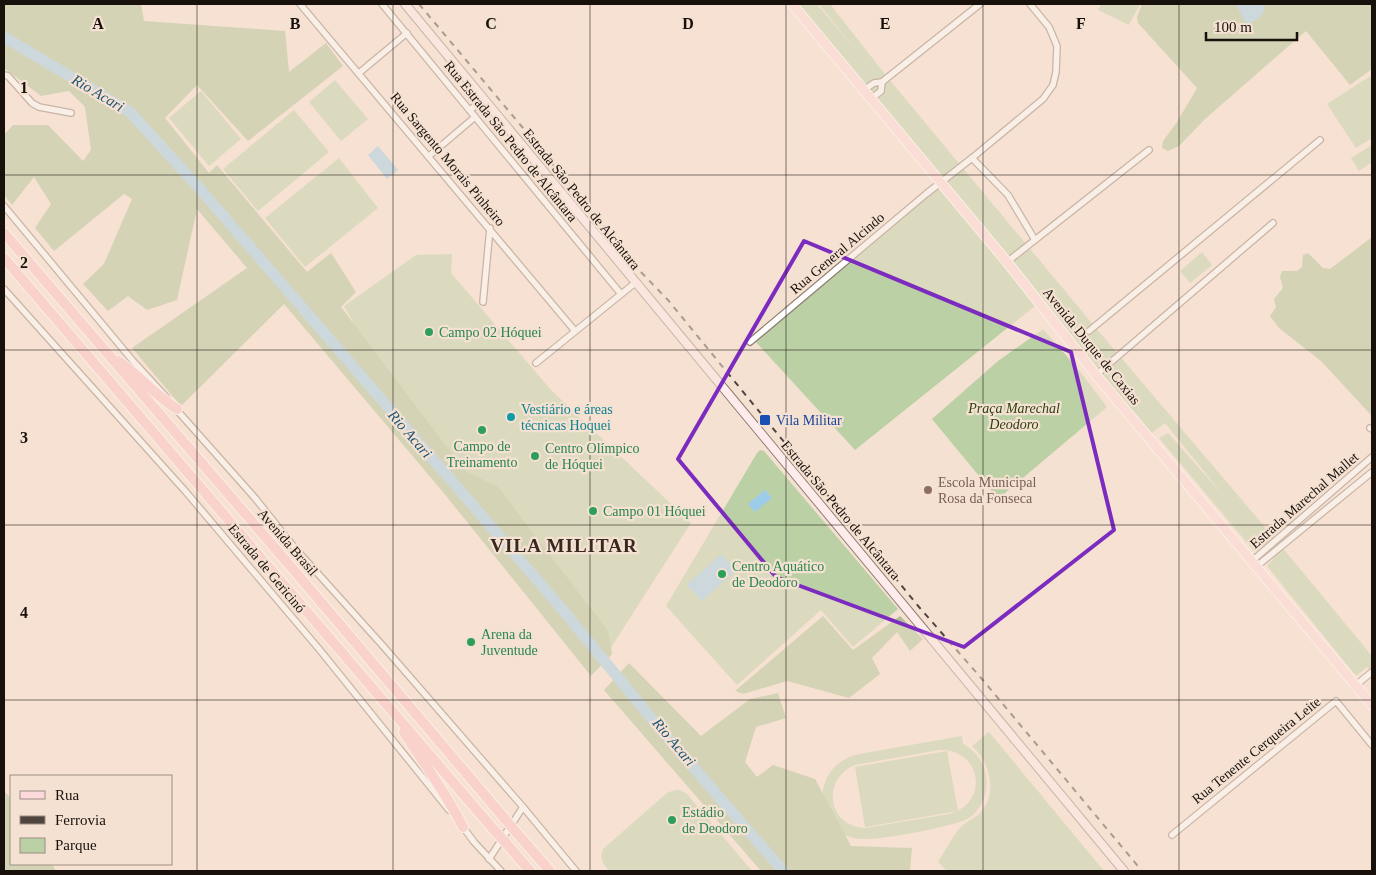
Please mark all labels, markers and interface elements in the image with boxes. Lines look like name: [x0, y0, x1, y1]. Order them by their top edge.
scale bar: [1206, 10, 1297, 42]
text: A: [92, 15, 104, 32]
text: B: [290, 15, 301, 32]
text: C: [485, 15, 497, 32]
text: D: [682, 15, 694, 32]
text: E: [880, 15, 890, 32]
text: F: [1076, 15, 1086, 32]
text: 100 m: [1214, 19, 1252, 35]
street label: Rua Estrada São Pedro de Alcântara: [440, 57, 582, 225]
water label: Rio Acari: [68, 71, 127, 115]
text: 1: [20, 79, 28, 96]
street label: Rua Sargento Morais Pinheiro: [387, 90, 508, 229]
street label: Estrada São Pedro de Alcântara: [520, 125, 644, 273]
street label: Rua General Alcindo: [787, 210, 887, 297]
text: 2: [20, 254, 28, 271]
street label: Avenida Duque de Caxias: [1040, 285, 1143, 408]
place label: Campo 02 Hóquei: [439, 325, 542, 340]
marker: Campo 02 Hóquei: [423, 326, 435, 338]
park label: Praça Marechal Deodoro: [967, 401, 1060, 432]
place label: Vestiário e áreas técnicas Hoquei: [521, 402, 613, 433]
water label: Rio Acari: [384, 406, 435, 461]
marker: Vestiário e áreas técnicas Hoquei: [505, 411, 517, 423]
marker: Vila Militar: [758, 413, 772, 427]
place label: Vila Militar: [776, 413, 842, 428]
marker: Campo de Treinamento: [476, 424, 488, 436]
text: 3: [20, 429, 28, 446]
street label: Estrada São Pedro de Alcântara: [778, 438, 904, 583]
place label: Campo de Treinamento: [446, 439, 518, 470]
place label: Centro Olímpico de Hóquei: [545, 441, 640, 472]
street label: Estrada Marechal Mallet: [1247, 449, 1362, 551]
marker: Centro Olímpico de Hóquei: [529, 450, 541, 462]
place label: Escola Municipal Rosa da Fonseca: [938, 475, 1036, 506]
marker: Escola Municipal Rosa da Fonseca: [922, 484, 934, 496]
place label: Campo 01 Hóquei: [603, 504, 706, 519]
marker: Campo 01 Hóquei: [587, 505, 599, 517]
street label: Avenida Brasil: [255, 506, 321, 579]
street label: Estrada de Gericinó: [225, 521, 308, 616]
district label: VILA MILITAR: [490, 535, 638, 556]
place label: Centro Aquático de Deodoro: [732, 559, 824, 590]
marker: Centro Aquático de Deodoro: [716, 568, 728, 580]
text: 4: [20, 604, 28, 621]
place label: Arena da Juventude: [481, 627, 538, 658]
marker: Arena da Juventude: [465, 636, 477, 648]
street label: Rua Tenente Cerqueira Leite: [1189, 694, 1324, 807]
water label: Rio Acari: [649, 714, 699, 769]
legend: [10, 775, 172, 865]
text: Rua: [55, 787, 80, 803]
place label: Estádio de Deodoro: [682, 805, 748, 836]
text: Ferrovia: [55, 812, 106, 828]
marker: Estádio de Deodoro: [666, 814, 678, 826]
text: Parque: [55, 837, 97, 853]

